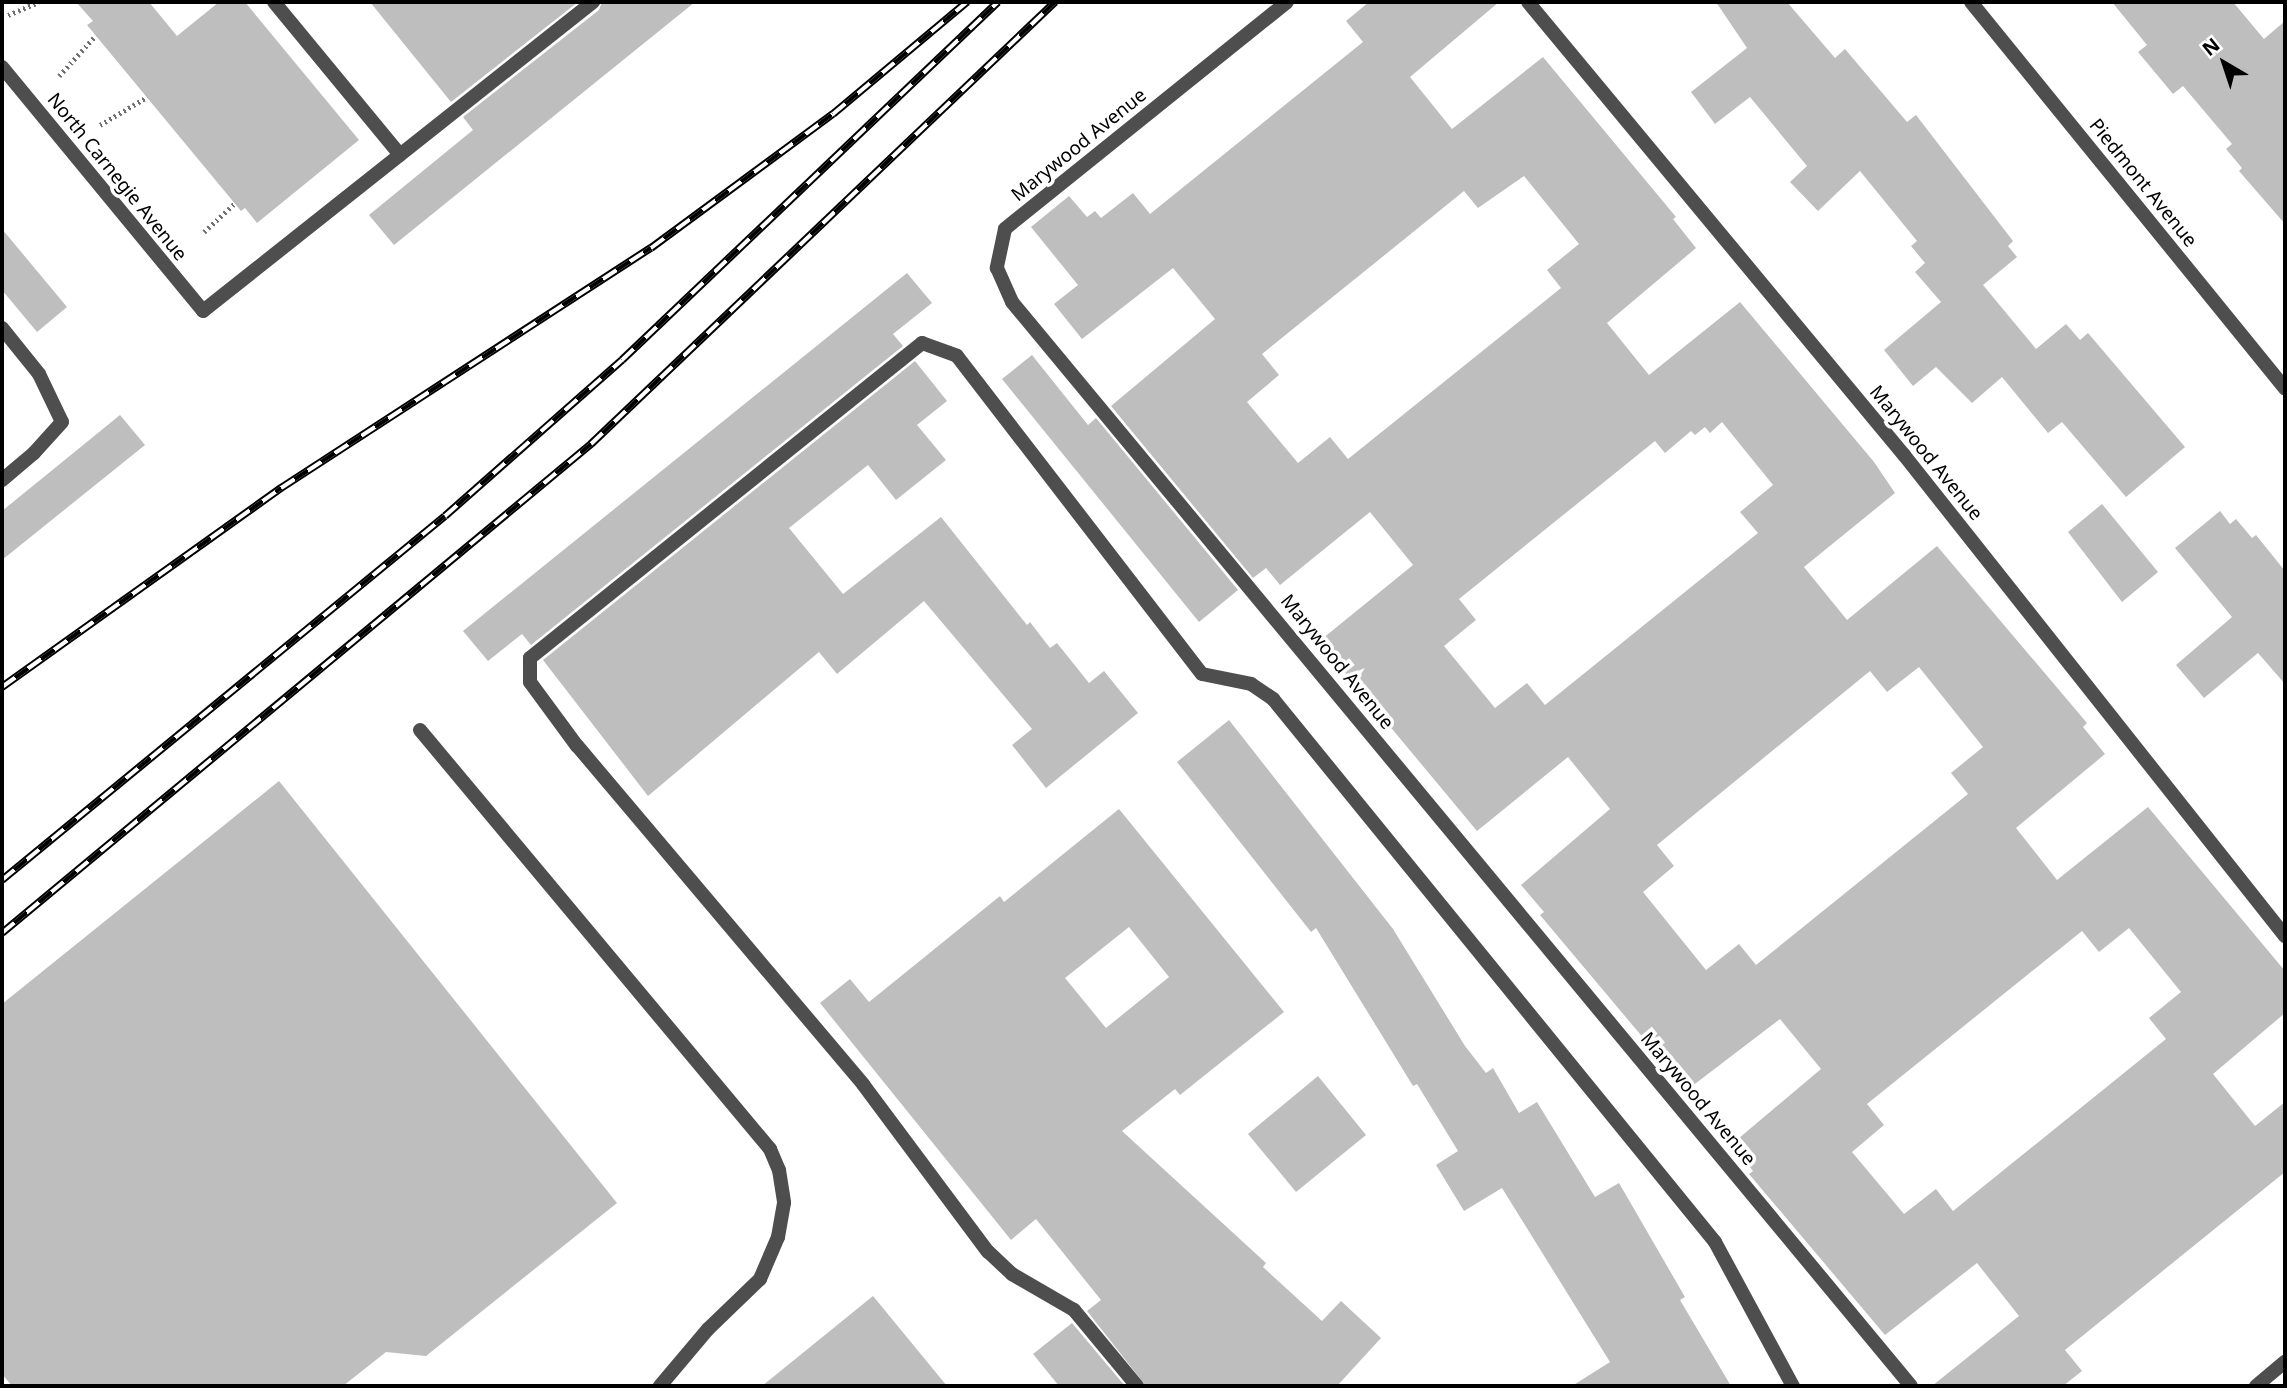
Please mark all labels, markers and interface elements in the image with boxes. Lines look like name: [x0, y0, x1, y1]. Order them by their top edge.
north arrow: [2189, 28, 2259, 98]
text: N: [2197, 32, 2225, 62]
street label: Marywood Avenue: [1007, 84, 1151, 206]
street label: North Carnegie Avenue: [42, 89, 192, 265]
street label: Piedmont Avenue: [2084, 114, 2202, 252]
street label: Marywood Avenue: [1865, 381, 1987, 525]
street label: Marywood Avenue: [1276, 590, 1398, 734]
street label: Marywood Avenue: [1636, 1028, 1760, 1170]

